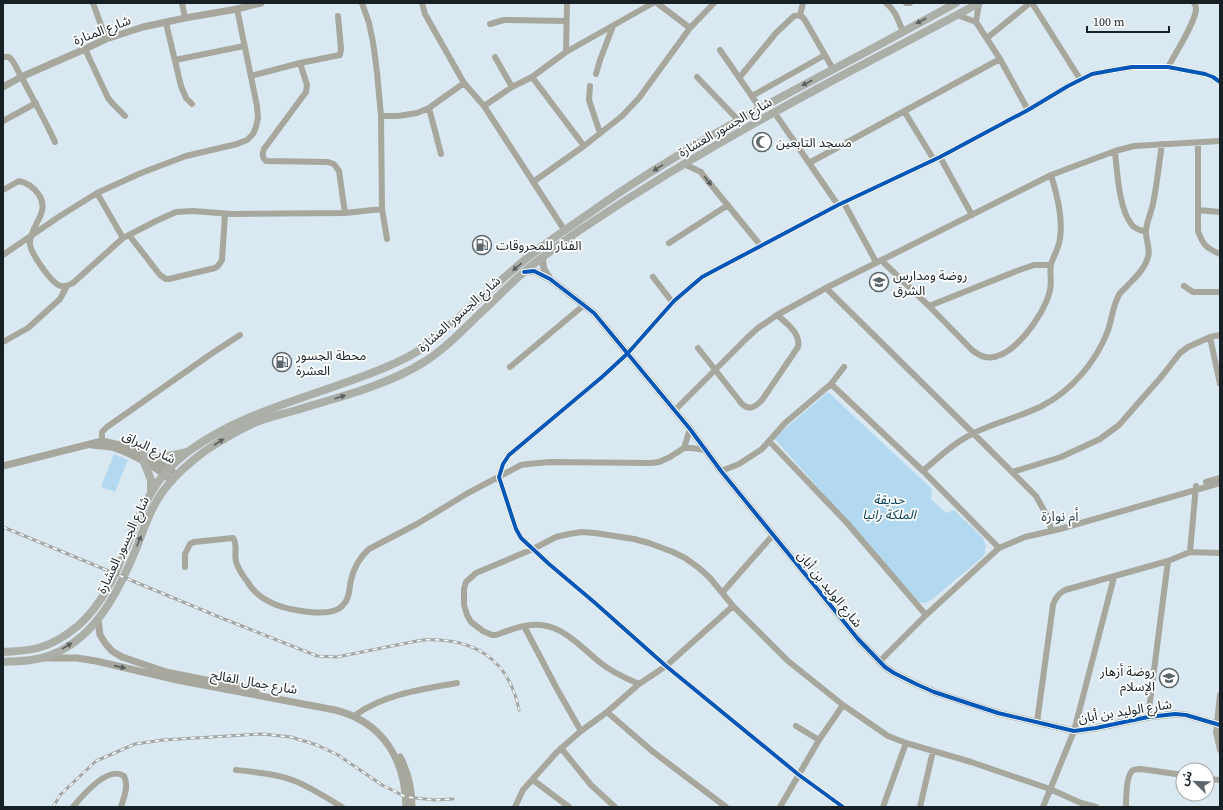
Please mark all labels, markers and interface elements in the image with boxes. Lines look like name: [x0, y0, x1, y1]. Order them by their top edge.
scale bar: [1087, 8, 1169, 34]
street label: شارع المنارة: [71, 11, 134, 51]
text: 100 m: [1093, 14, 1125, 30]
one-way arrow: [916, 18, 927, 25]
one-way arrow: [801, 80, 813, 87]
street label: شارع الجسور العشارة: [675, 93, 776, 163]
mosque icon: مسجد التابعين: [751, 131, 773, 153]
place label: مسجد التابعين: [776, 134, 852, 151]
one-way arrow: [652, 164, 663, 172]
one-way arrow: [704, 176, 713, 187]
fuel station icon: الفنار للمحروقات: [471, 234, 493, 256]
place label: الفنار للمحروقات: [496, 237, 582, 254]
one-way arrow: [511, 262, 522, 271]
place label: روضة ومدارس الشرق: [893, 267, 967, 299]
school or university icon: روضة ومدارس الشرق: [868, 271, 890, 293]
street label: شارع الجسور العشارة: [414, 272, 505, 357]
place label: محطة الجسور العشرة: [295, 347, 367, 379]
fuel station icon: محطة الجسور العشرة: [271, 351, 293, 373]
one-way arrow: [334, 394, 346, 400]
street label: شارع البراق: [119, 427, 178, 469]
one-way arrow: [213, 438, 224, 446]
park label: حديقة الملكة رانيا: [862, 491, 918, 523]
street label: شارع الجسور العشارة: [93, 494, 155, 597]
district label: أم نوارة: [1041, 506, 1079, 527]
one-way arrow: [137, 535, 143, 547]
street label: شارع الوليد بن أبان: [792, 547, 866, 632]
one-way arrow: [61, 643, 73, 650]
place label: روضة أزهار الإسلام: [1099, 663, 1155, 696]
one-way arrow: [114, 664, 126, 670]
street label: شارع جمال الفالح: [209, 666, 299, 700]
school or university icon: روضة أزهار الإسلام: [1158, 667, 1180, 689]
street label: شارع الوليد بن أبان: [1077, 695, 1173, 729]
north arrow: [1175, 762, 1215, 802]
text: ش: [1176, 768, 1196, 788]

